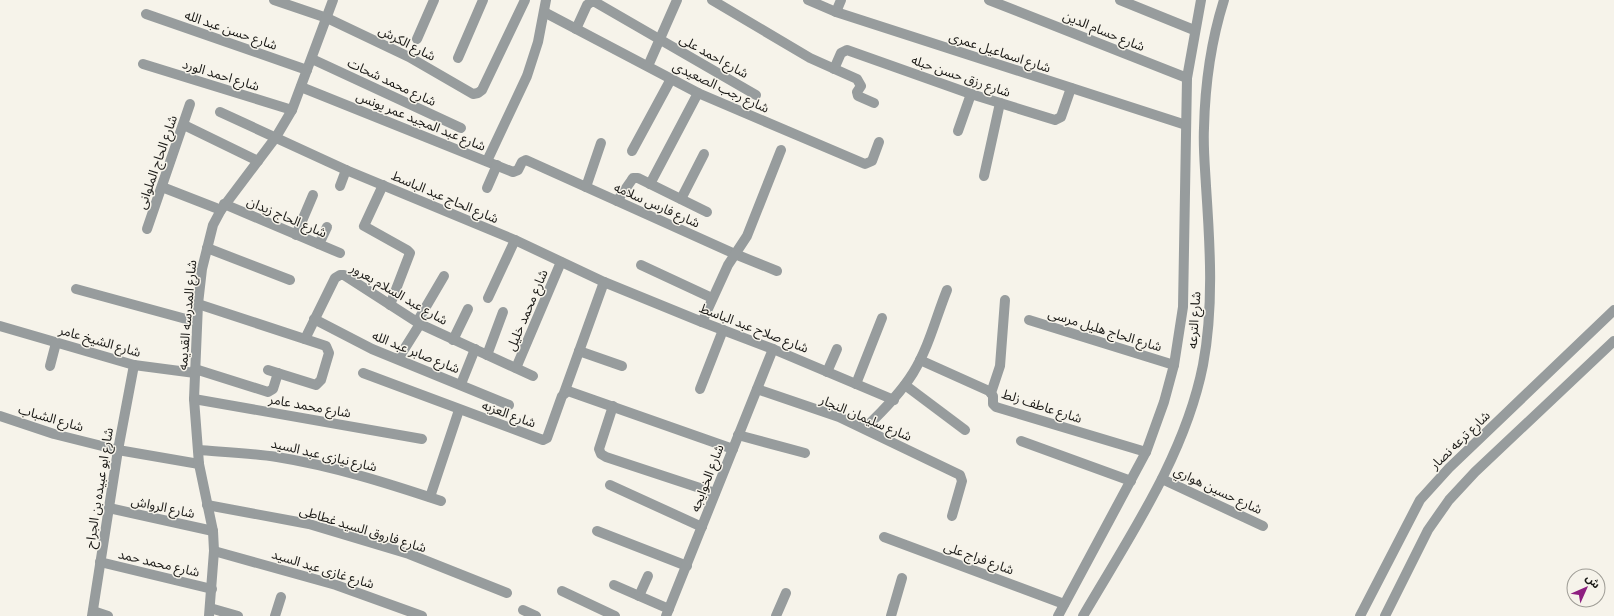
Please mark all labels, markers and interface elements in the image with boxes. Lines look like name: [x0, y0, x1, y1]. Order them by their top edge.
street label: شارع حسن عبد الله: [182, 7, 279, 56]
street label: شارع حسام الدين: [1060, 8, 1147, 57]
street label: شارع الكرش: [375, 22, 438, 66]
street label: شارع اسماعيل عمرى: [946, 29, 1053, 78]
street label: شارع احمد على: [675, 31, 751, 84]
street label: شارع رزق حسن حبله: [908, 52, 1013, 103]
street label: شارع محمد شحات: [344, 55, 439, 112]
street label: شارع احمد الورد: [180, 56, 261, 97]
street label: شارع رجب الصعيدى: [669, 58, 772, 119]
street label: شارع عبد المجيد عمر يونس: [353, 88, 488, 157]
street label: شارع الحاج الملوانى: [134, 113, 183, 212]
street label: شارع الحاج عبد الباسط: [388, 168, 501, 229]
street label: شارع فارس سلامه: [611, 179, 702, 233]
street label: شارع الحاج زيدان: [244, 193, 329, 243]
street label: شارع المدرسه القديمه: [175, 259, 202, 371]
street label: شارع عبد السلام بعرور: [345, 260, 450, 331]
street label: شارع محمد خليل: [503, 267, 554, 354]
street label: شارع الترعه: [1185, 291, 1206, 349]
street label: شارع صلاح عبد الباسط: [696, 300, 811, 359]
street label: شارع الحاج هليل مرسى: [1045, 306, 1164, 357]
street label: شارع الشيخ عامر: [56, 322, 143, 363]
street label: شارع صابر عبد الله: [369, 328, 462, 379]
street label: شارع عاطف زلط: [999, 386, 1084, 429]
street label: شارع محمد عامر: [266, 391, 352, 424]
street label: شارع سليمان النجار: [816, 392, 914, 447]
street label: شارع العزبه: [479, 397, 538, 433]
street label: شارع الشباب: [16, 402, 85, 437]
street label: شارع ترعه نصار: [1426, 408, 1495, 475]
street label: شارع ابو عبيده بن الجراح: [82, 427, 119, 550]
street label: شارع نيازى عبد السيد: [269, 436, 378, 477]
street label: شارع الخوايجه: [687, 442, 729, 515]
street label: شارع حسين هواري: [1170, 463, 1265, 520]
street label: شارع الرواش: [129, 493, 196, 524]
street label: شارع فاروق السيد غطاطى: [297, 503, 428, 558]
street label: شارع فراج على: [941, 538, 1016, 580]
street label: شارع محمد حمد: [116, 546, 201, 583]
street label: شارع غازى عبد السيد: [269, 546, 376, 595]
north arrow: [1566, 568, 1606, 608]
text: ش: [1583, 571, 1603, 591]

